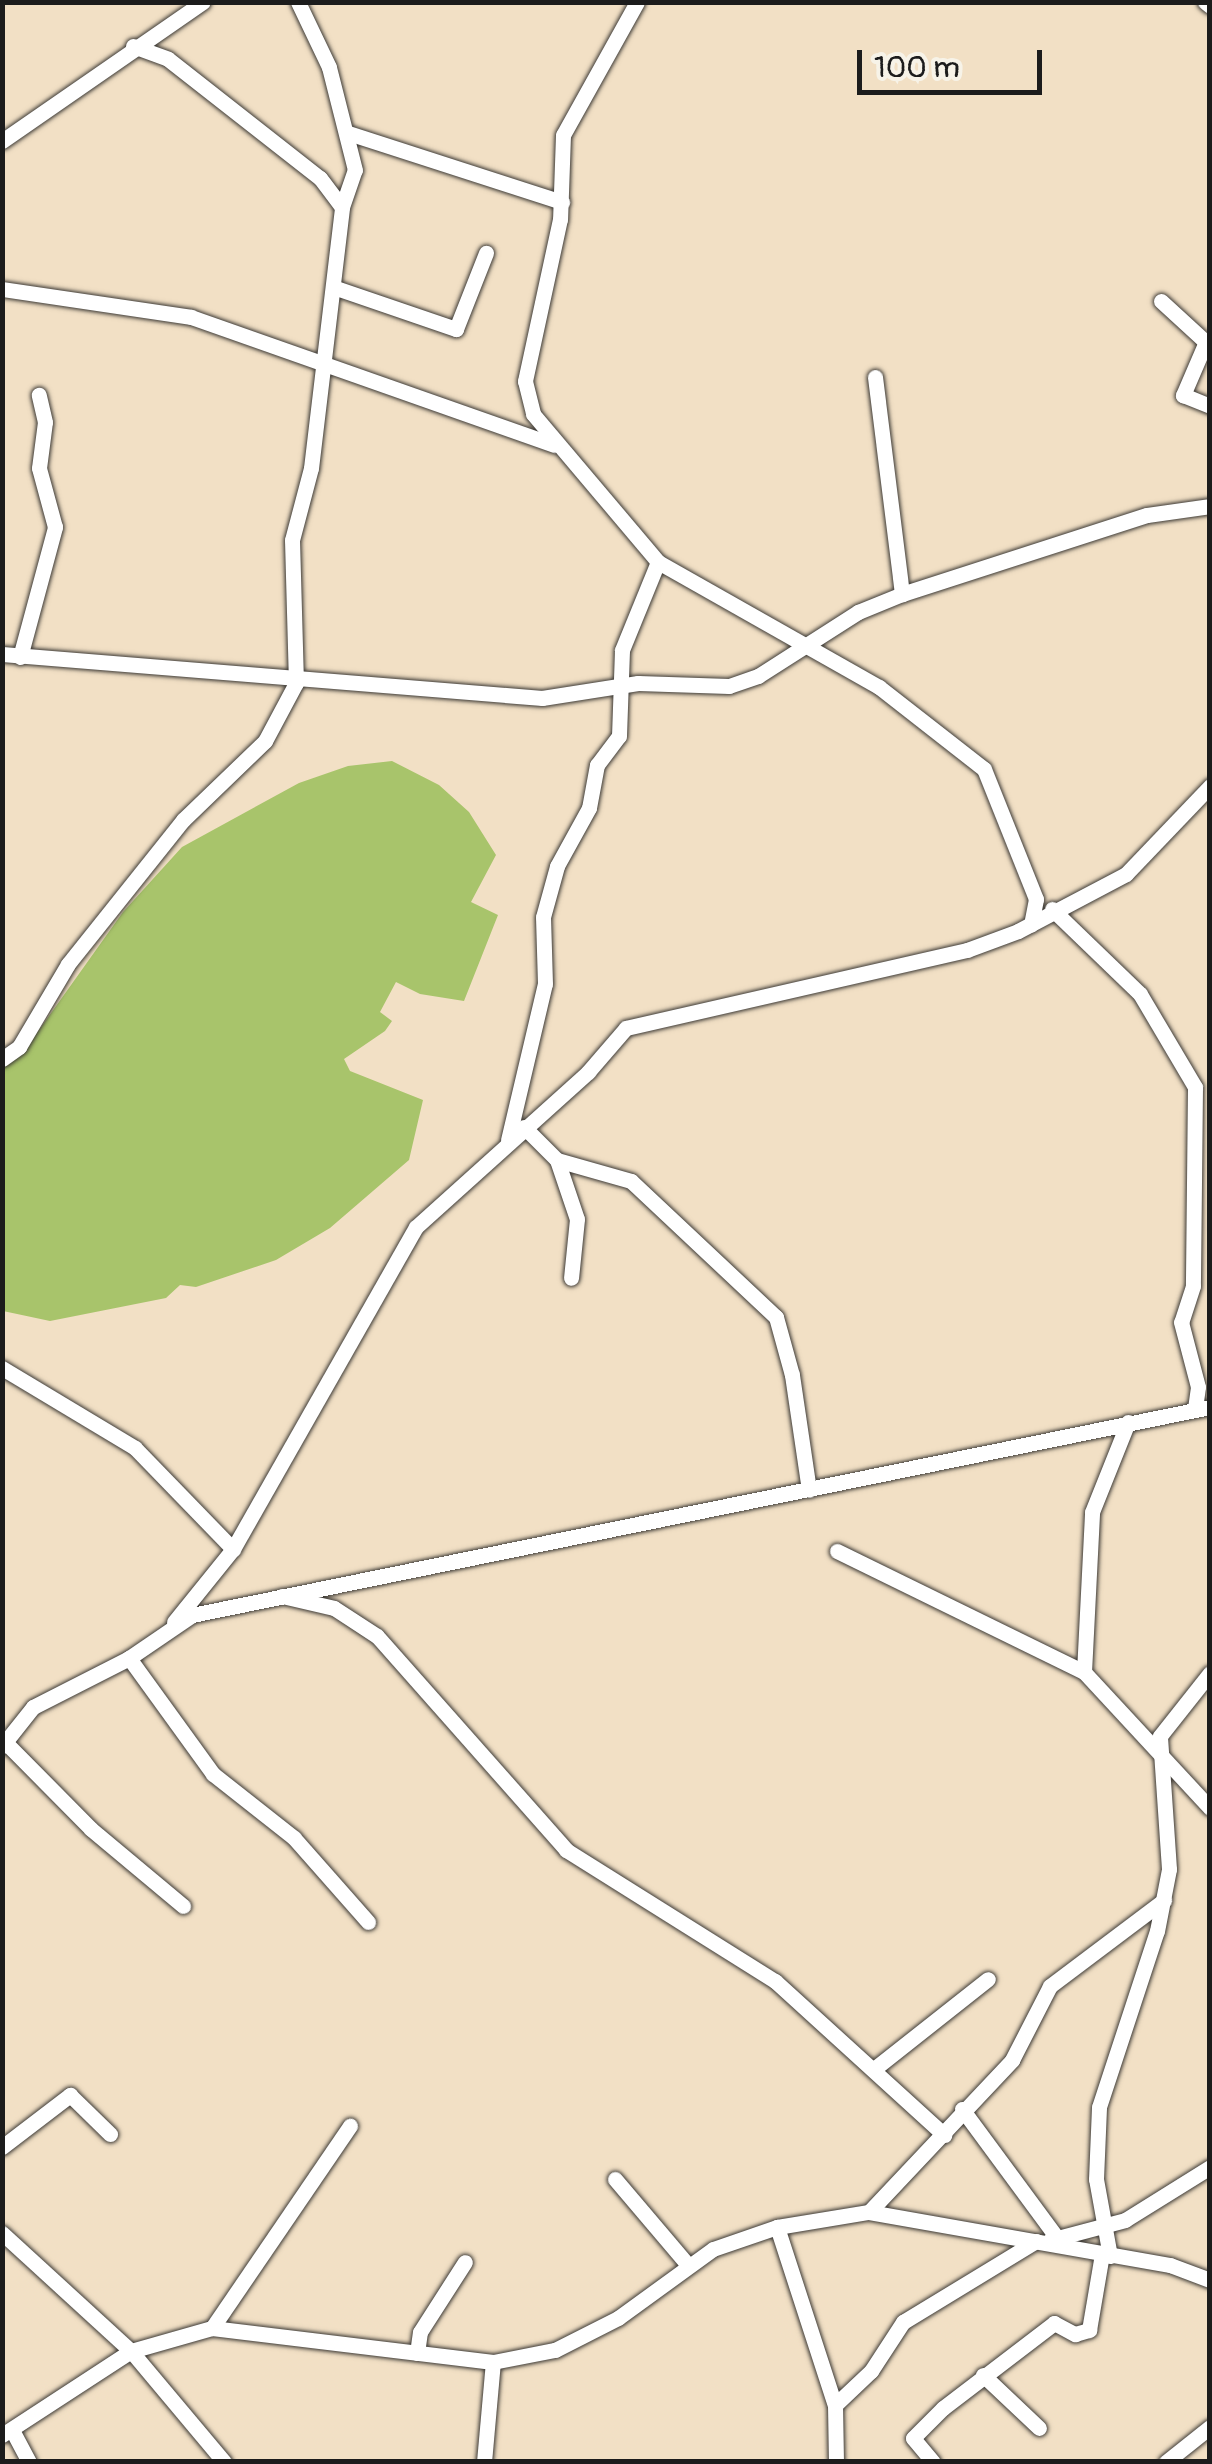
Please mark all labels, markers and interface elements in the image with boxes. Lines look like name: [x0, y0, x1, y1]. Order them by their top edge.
scale bar: [862, 30, 1047, 92]
text: 100 m: [874, 49, 960, 86]

